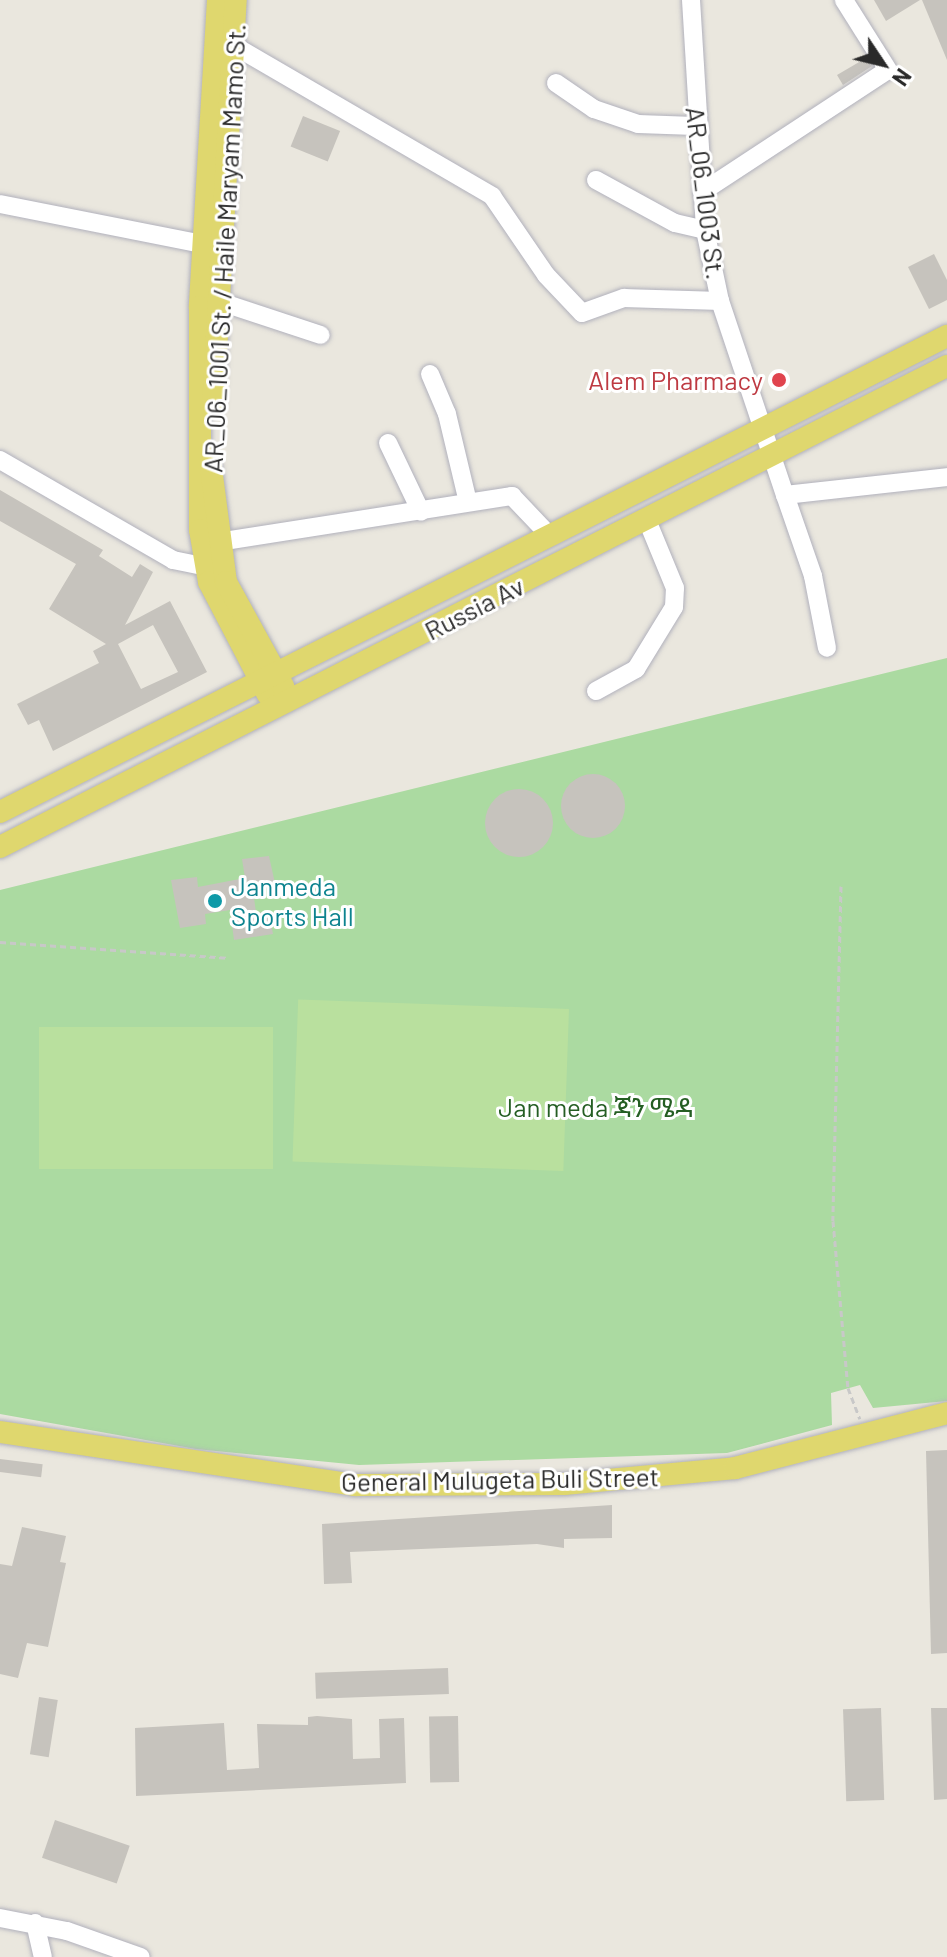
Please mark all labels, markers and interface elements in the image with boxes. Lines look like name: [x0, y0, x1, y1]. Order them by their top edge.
street label: AR_06_1001 St. / Haile Maryam Mamo St.: [197, 23, 251, 473]
north arrow: [843, 24, 923, 104]
text: N: [888, 64, 918, 91]
street label: AR_06_1003 St.: [680, 105, 732, 281]
place label: Alem Pharmacy: [588, 364, 763, 396]
marker: Alem Pharmacy: [770, 371, 788, 389]
street label: Russia Av: [419, 570, 529, 646]
place label: Janmeda Sports Hall: [231, 870, 354, 932]
marker: Janmeda Sports Hall: [206, 892, 224, 910]
park label: Jan meda ጃን ሜዳ: [498, 1091, 694, 1123]
street label: General Mulugeta Buli Street: [341, 1461, 659, 1497]

